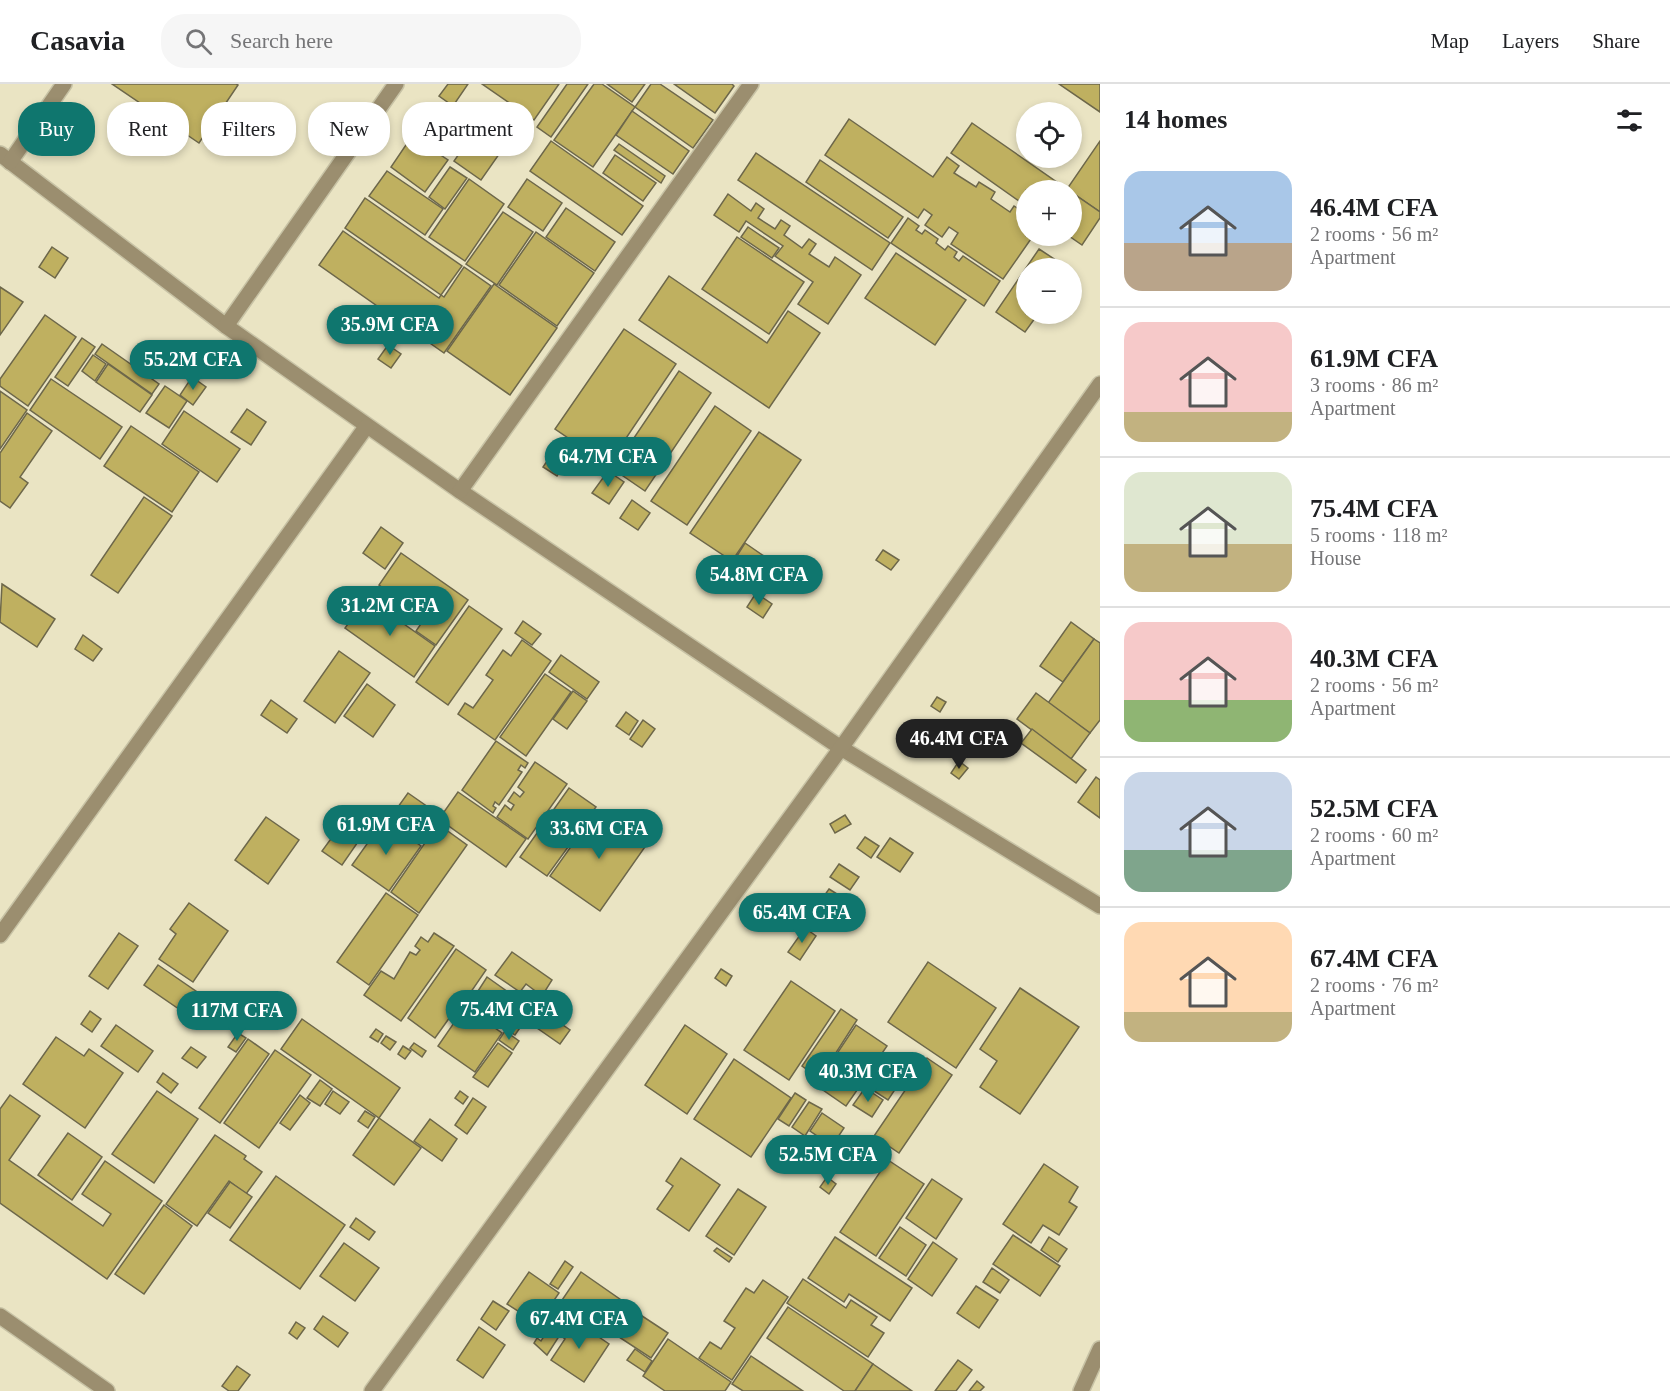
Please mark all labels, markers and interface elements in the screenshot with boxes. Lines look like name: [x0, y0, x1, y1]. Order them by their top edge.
search box: [161, 14, 581, 68]
text: Casavia: [30, 25, 125, 56]
icon: search: [182, 25, 215, 58]
text: Search here: [230, 28, 333, 53]
text: Map: [1431, 29, 1469, 53]
text: Layers: [1502, 29, 1559, 53]
text: Share: [1592, 29, 1640, 53]
chip: Buy: [18, 102, 95, 156]
chip: Rent: [107, 102, 189, 156]
chip: Filters: [201, 102, 296, 156]
chip: New: [308, 102, 390, 156]
chip: Apartment: [402, 102, 534, 156]
map controls: [1016, 102, 1082, 324]
button: locate: [1016, 102, 1082, 168]
icon: filters: [1613, 104, 1646, 137]
text: 14 homes: [1124, 105, 1227, 134]
button: +: [1016, 180, 1082, 246]
text: 46.4M CFA: [1310, 193, 1438, 222]
icon: home: [1172, 195, 1244, 267]
text: 2 rooms · 56 m²: [1310, 223, 1438, 245]
text: Apartment: [1310, 246, 1396, 268]
button: −: [1016, 258, 1082, 324]
pin: 35.9M CFA: [321, 305, 459, 356]
text: 35.9M CFA: [341, 313, 439, 335]
pin: 55.2M CFA: [124, 340, 262, 391]
text: 61.9M CFA: [1310, 344, 1438, 373]
icon: home: [1172, 346, 1244, 418]
text: 55.2M CFA: [144, 348, 242, 370]
text: 3 rooms · 86 m²: [1310, 374, 1438, 396]
text: Apartment: [1310, 397, 1396, 419]
pin: 64.7M CFA: [539, 437, 677, 488]
text: 64.7M CFA: [559, 445, 657, 467]
text: 75.4M CFA: [1310, 494, 1438, 523]
icon: home: [1172, 496, 1244, 568]
text: 5 rooms · 118 m²: [1310, 524, 1447, 546]
text: House: [1310, 547, 1361, 569]
pin: 54.8M CFA: [690, 555, 828, 606]
text: 54.8M CFA: [710, 563, 808, 585]
pin: 31.2M CFA: [321, 586, 459, 637]
text: 31.2M CFA: [341, 594, 439, 616]
text: 40.3M CFA: [1310, 644, 1438, 673]
icon: home: [1172, 646, 1244, 718]
text: 2 rooms · 56 m²: [1310, 674, 1438, 696]
text: Apartment: [1310, 697, 1396, 719]
pin: 46.4M CFA: [890, 719, 1028, 770]
text: 46.4M CFA: [910, 727, 1008, 749]
text: 52.5M CFA: [1310, 794, 1438, 823]
icon: home: [1172, 796, 1244, 868]
pin: 61.9M CFA: [317, 805, 455, 856]
pin: 33.6M CFA: [530, 809, 668, 860]
text: 61.9M CFA: [337, 813, 435, 835]
text: 33.6M CFA: [550, 817, 648, 839]
text: 2 rooms · 60 m²: [1310, 824, 1438, 846]
text: Apartment: [1310, 847, 1396, 869]
pin: 65.4M CFA: [733, 893, 871, 944]
text: 65.4M CFA: [753, 901, 851, 923]
text: 67.4M CFA: [1310, 944, 1438, 973]
icon: home: [1172, 946, 1244, 1018]
text: 2 rooms · 76 m²: [1310, 974, 1438, 996]
pin: 75.4M CFA: [440, 990, 578, 1041]
pin: 117M CFA: [175, 991, 299, 1042]
text: Apartment: [1310, 997, 1396, 1019]
text: 75.4M CFA: [460, 998, 558, 1020]
text: 117M CFA: [191, 999, 283, 1021]
pin: 40.3M CFA: [799, 1052, 937, 1103]
text: 40.3M CFA: [819, 1060, 917, 1082]
pin: 52.5M CFA: [759, 1135, 897, 1186]
text: 52.5M CFA: [779, 1143, 877, 1165]
pin: 67.4M CFA: [510, 1299, 648, 1350]
text: 67.4M CFA: [530, 1307, 628, 1329]

